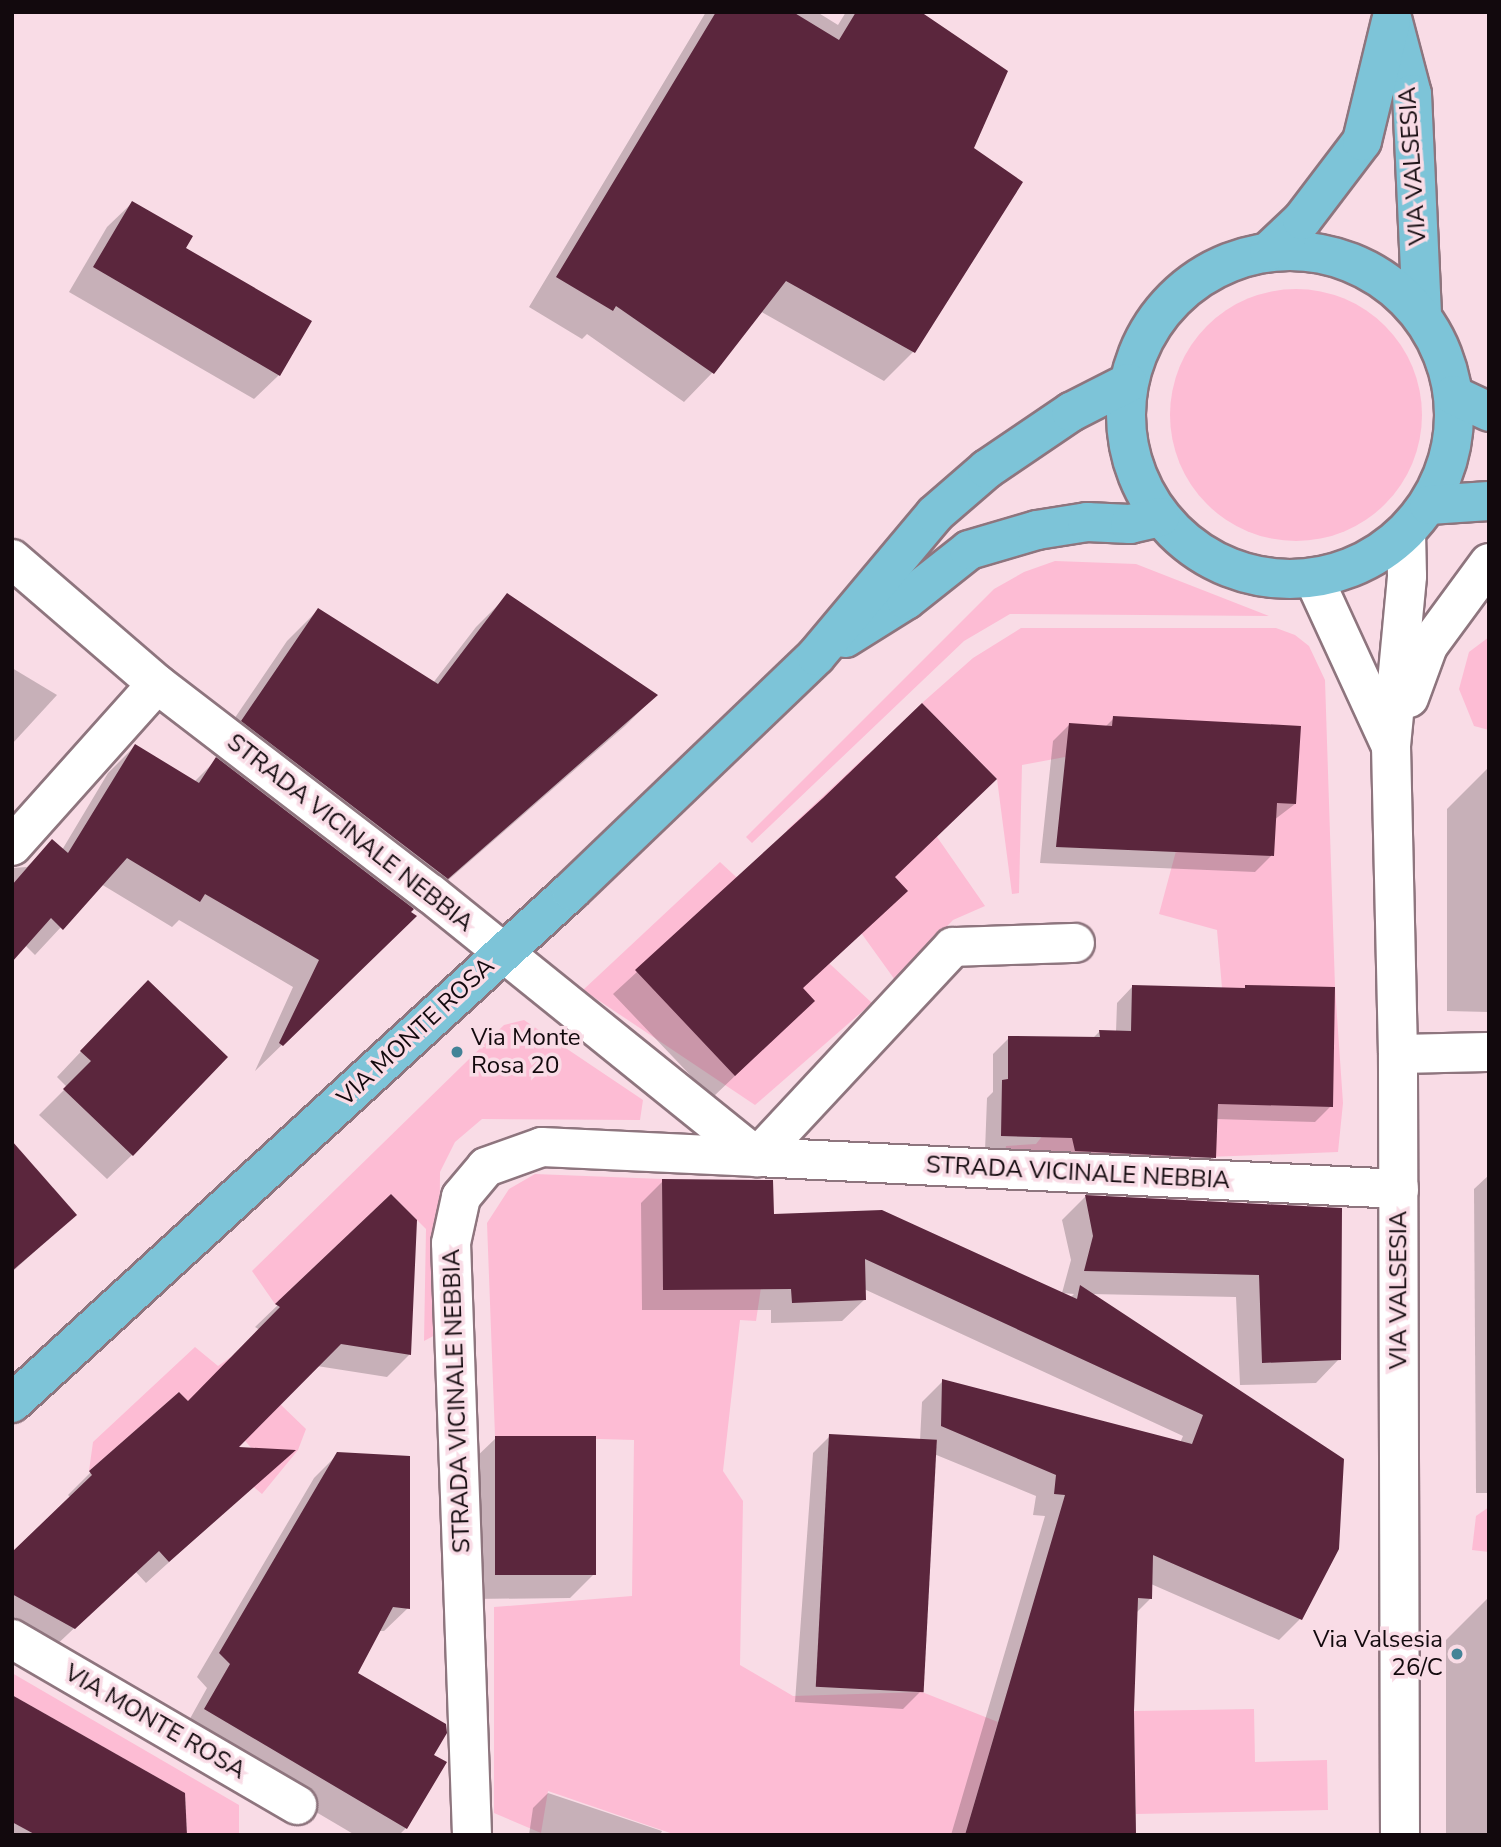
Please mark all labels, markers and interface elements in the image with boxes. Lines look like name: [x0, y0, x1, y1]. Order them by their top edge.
street label: VIA VALSESIA: [1393, 86, 1433, 246]
street label: STRADA VICINALE NEBBIA: [221, 728, 479, 938]
street label: VIA MONTE ROSA: [332, 952, 500, 1112]
place label: Via Monte Rosa 20: [471, 1024, 581, 1080]
marker: Via Monte Rosa 20: [449, 1044, 465, 1060]
street label: STRADA VICINALE NEBBIA: [925, 1151, 1231, 1195]
street label: VIA VALSESIA: [1385, 1211, 1413, 1369]
street label: STRADA VICINALE NEBBIA: [437, 1248, 477, 1554]
place label: Via Valsesia 26/C: [1313, 1626, 1443, 1682]
marker: Via Valsesia 26/C: [1449, 1646, 1465, 1662]
street label: VIA MONTE ROSA: [59, 1658, 251, 1786]

